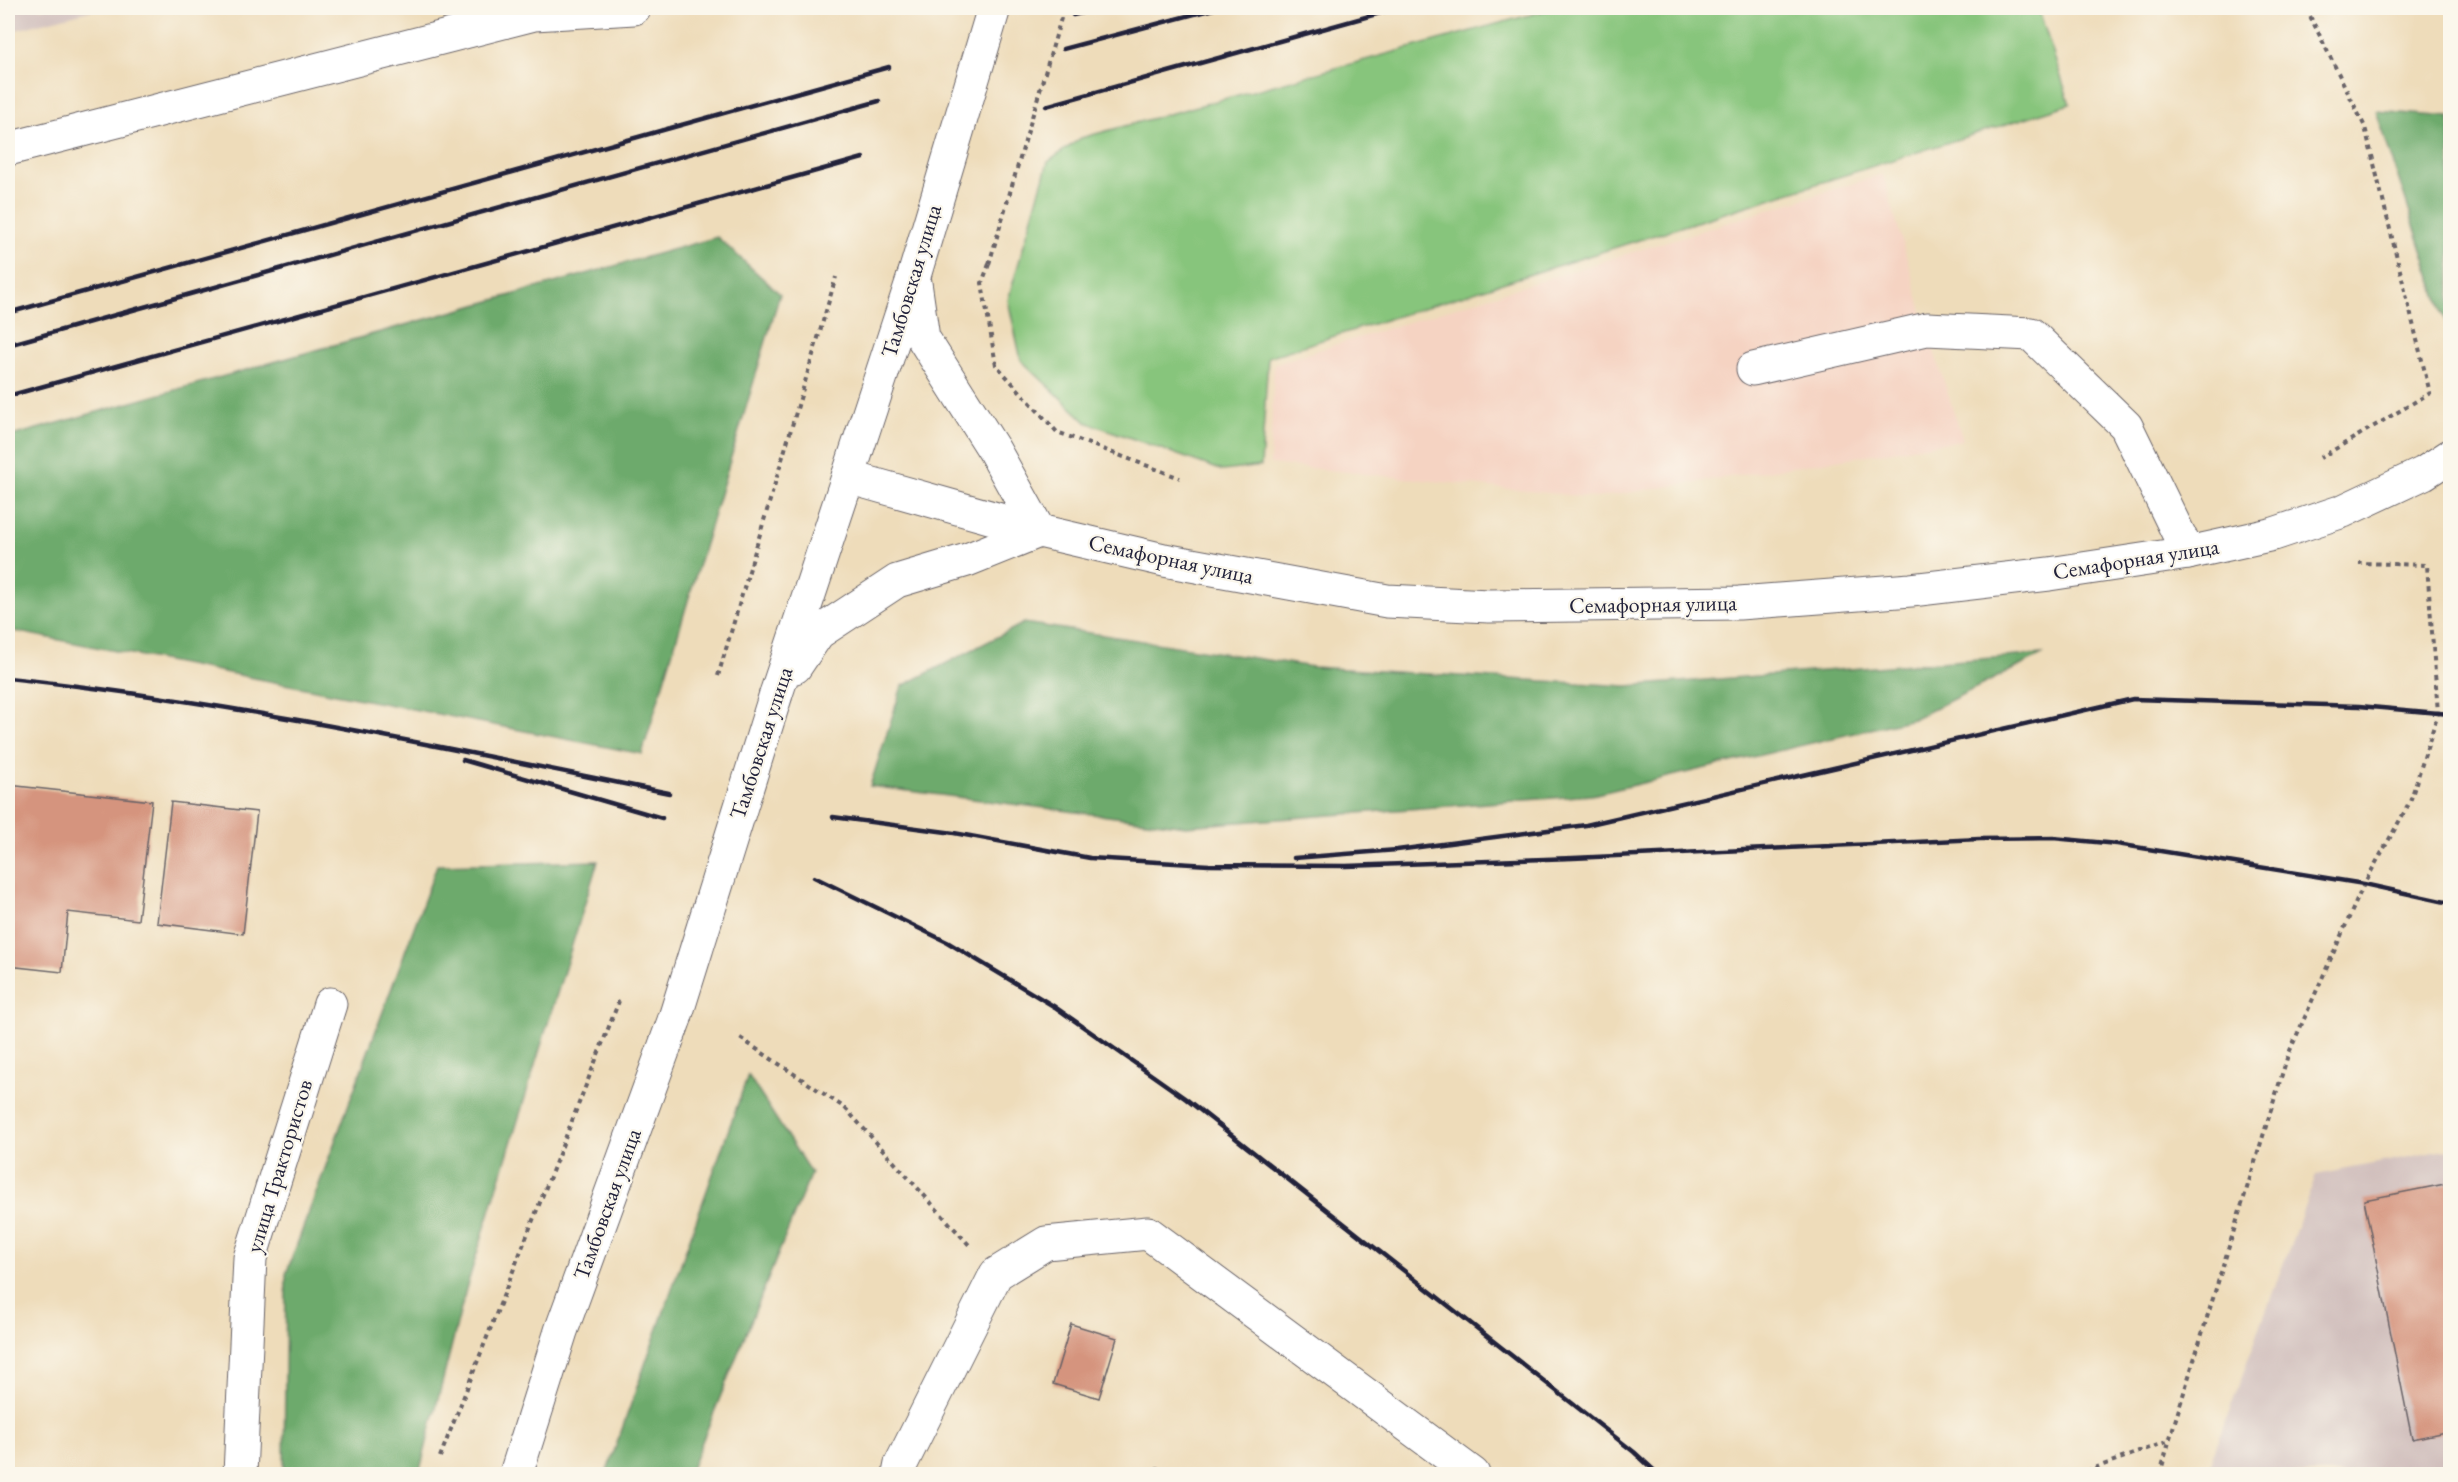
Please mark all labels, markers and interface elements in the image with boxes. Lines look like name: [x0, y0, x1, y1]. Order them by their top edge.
street label: Тамбовская улица: [874, 201, 948, 361]
street label: Семафорная улица: [1086, 527, 1256, 591]
street label: Семафорная улица: [2051, 532, 2221, 586]
street label: Семафорная улица: [1569, 588, 1737, 620]
street label: Тамбовская улица: [723, 663, 799, 823]
street label: улица Трактористов: [239, 1076, 319, 1256]
street label: Тамбовская улица: [566, 1124, 648, 1284]

